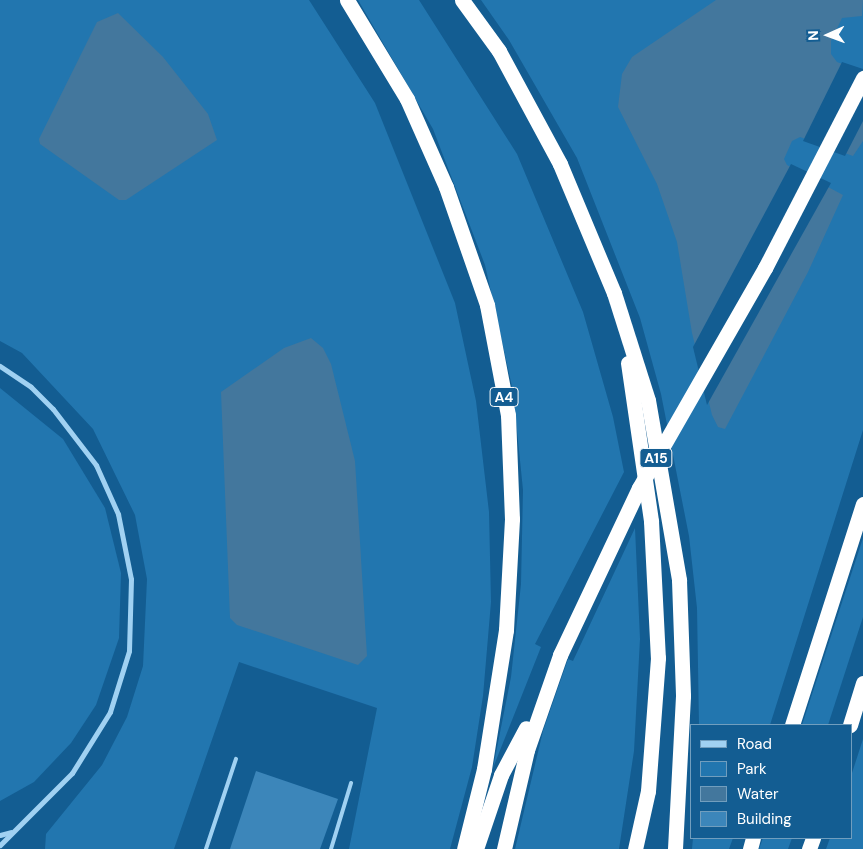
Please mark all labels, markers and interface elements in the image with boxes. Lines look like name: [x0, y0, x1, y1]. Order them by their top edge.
north arrow: [803, 10, 853, 60]
text: N: [804, 30, 822, 41]
road number: A4: [489, 386, 519, 408]
road number: A15: [638, 446, 674, 469]
legend: [690, 724, 853, 839]
text: Road: [737, 734, 772, 754]
text: Park: [737, 759, 767, 779]
text: Water: [737, 784, 778, 804]
text: Building: [737, 809, 792, 829]

